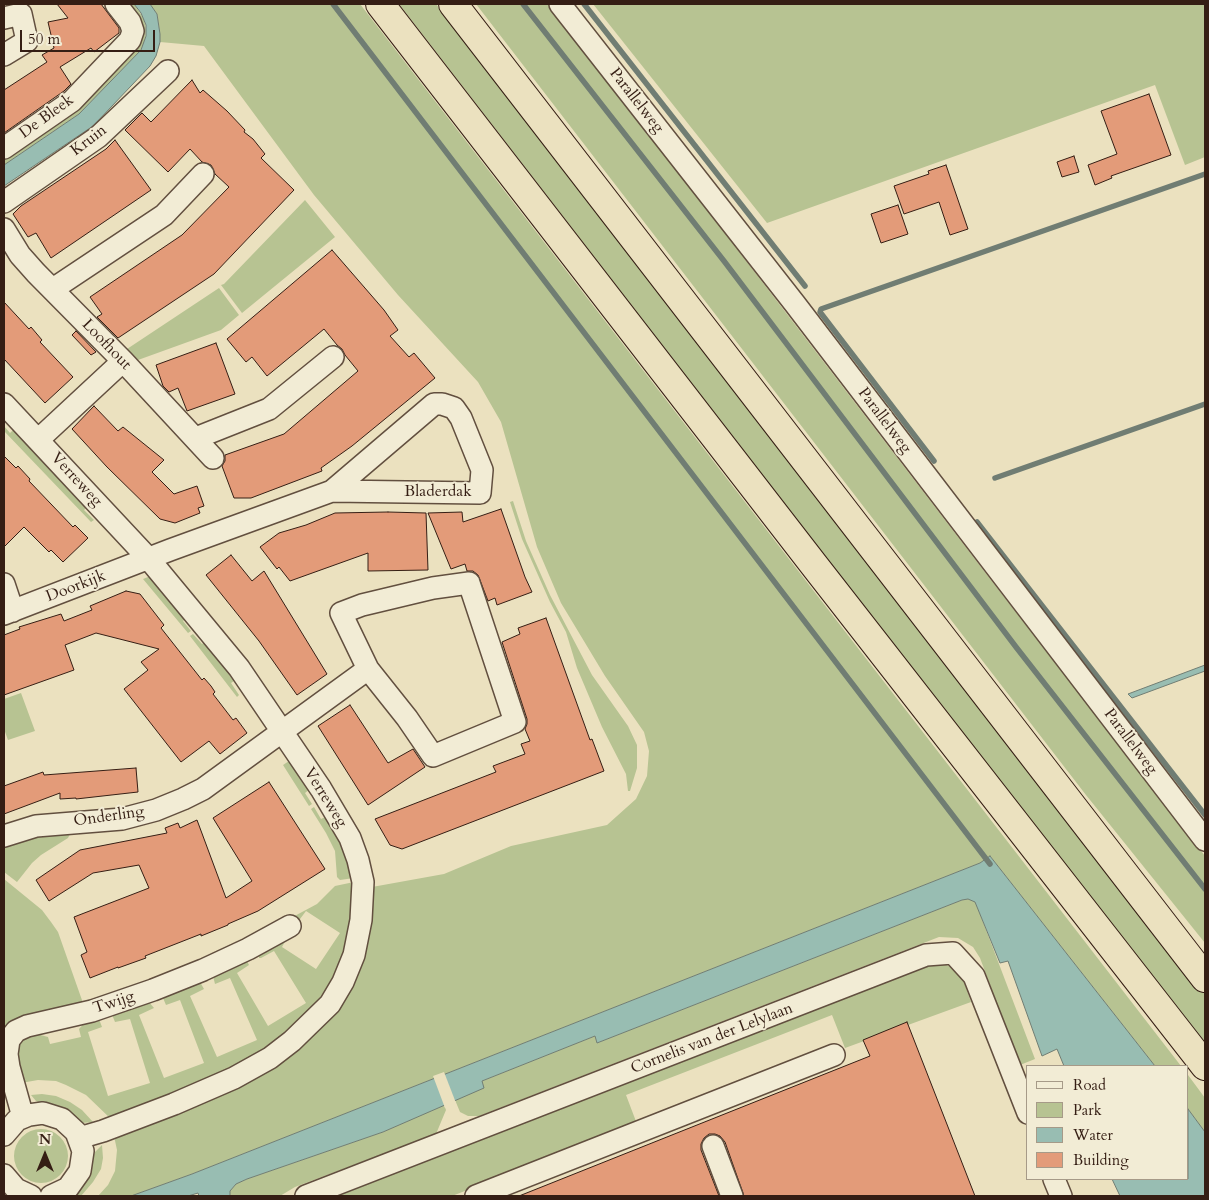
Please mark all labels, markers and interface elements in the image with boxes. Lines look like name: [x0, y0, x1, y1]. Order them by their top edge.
scale bar: [22, 20, 158, 52]
text: 50 m: [28, 29, 60, 49]
street label: Parallelweg: [605, 64, 667, 138]
street label: De Bleek: [16, 91, 78, 143]
street label: Kruin: [67, 121, 111, 161]
street label: Loofhout: [77, 316, 135, 374]
street label: Parallelweg: [853, 384, 915, 458]
street label: Verreweg: [46, 449, 106, 511]
street label: Bladerdak: [404, 482, 472, 502]
street label: Doorkijk: [43, 567, 109, 607]
street label: Parallelweg: [1099, 705, 1161, 779]
street label: Verreweg: [299, 764, 351, 832]
street label: Onderling: [72, 803, 146, 831]
street label: Twijg: [91, 987, 137, 1019]
street label: Cornelis van der Lelylaan: [628, 999, 796, 1079]
legend: [1026, 1065, 1189, 1180]
text: Road: [1073, 1075, 1106, 1095]
text: Park: [1073, 1100, 1102, 1120]
text: Water: [1073, 1125, 1113, 1145]
north arrow: [20, 1130, 70, 1180]
text: N: [39, 1130, 51, 1149]
text: Building: [1073, 1150, 1129, 1170]

